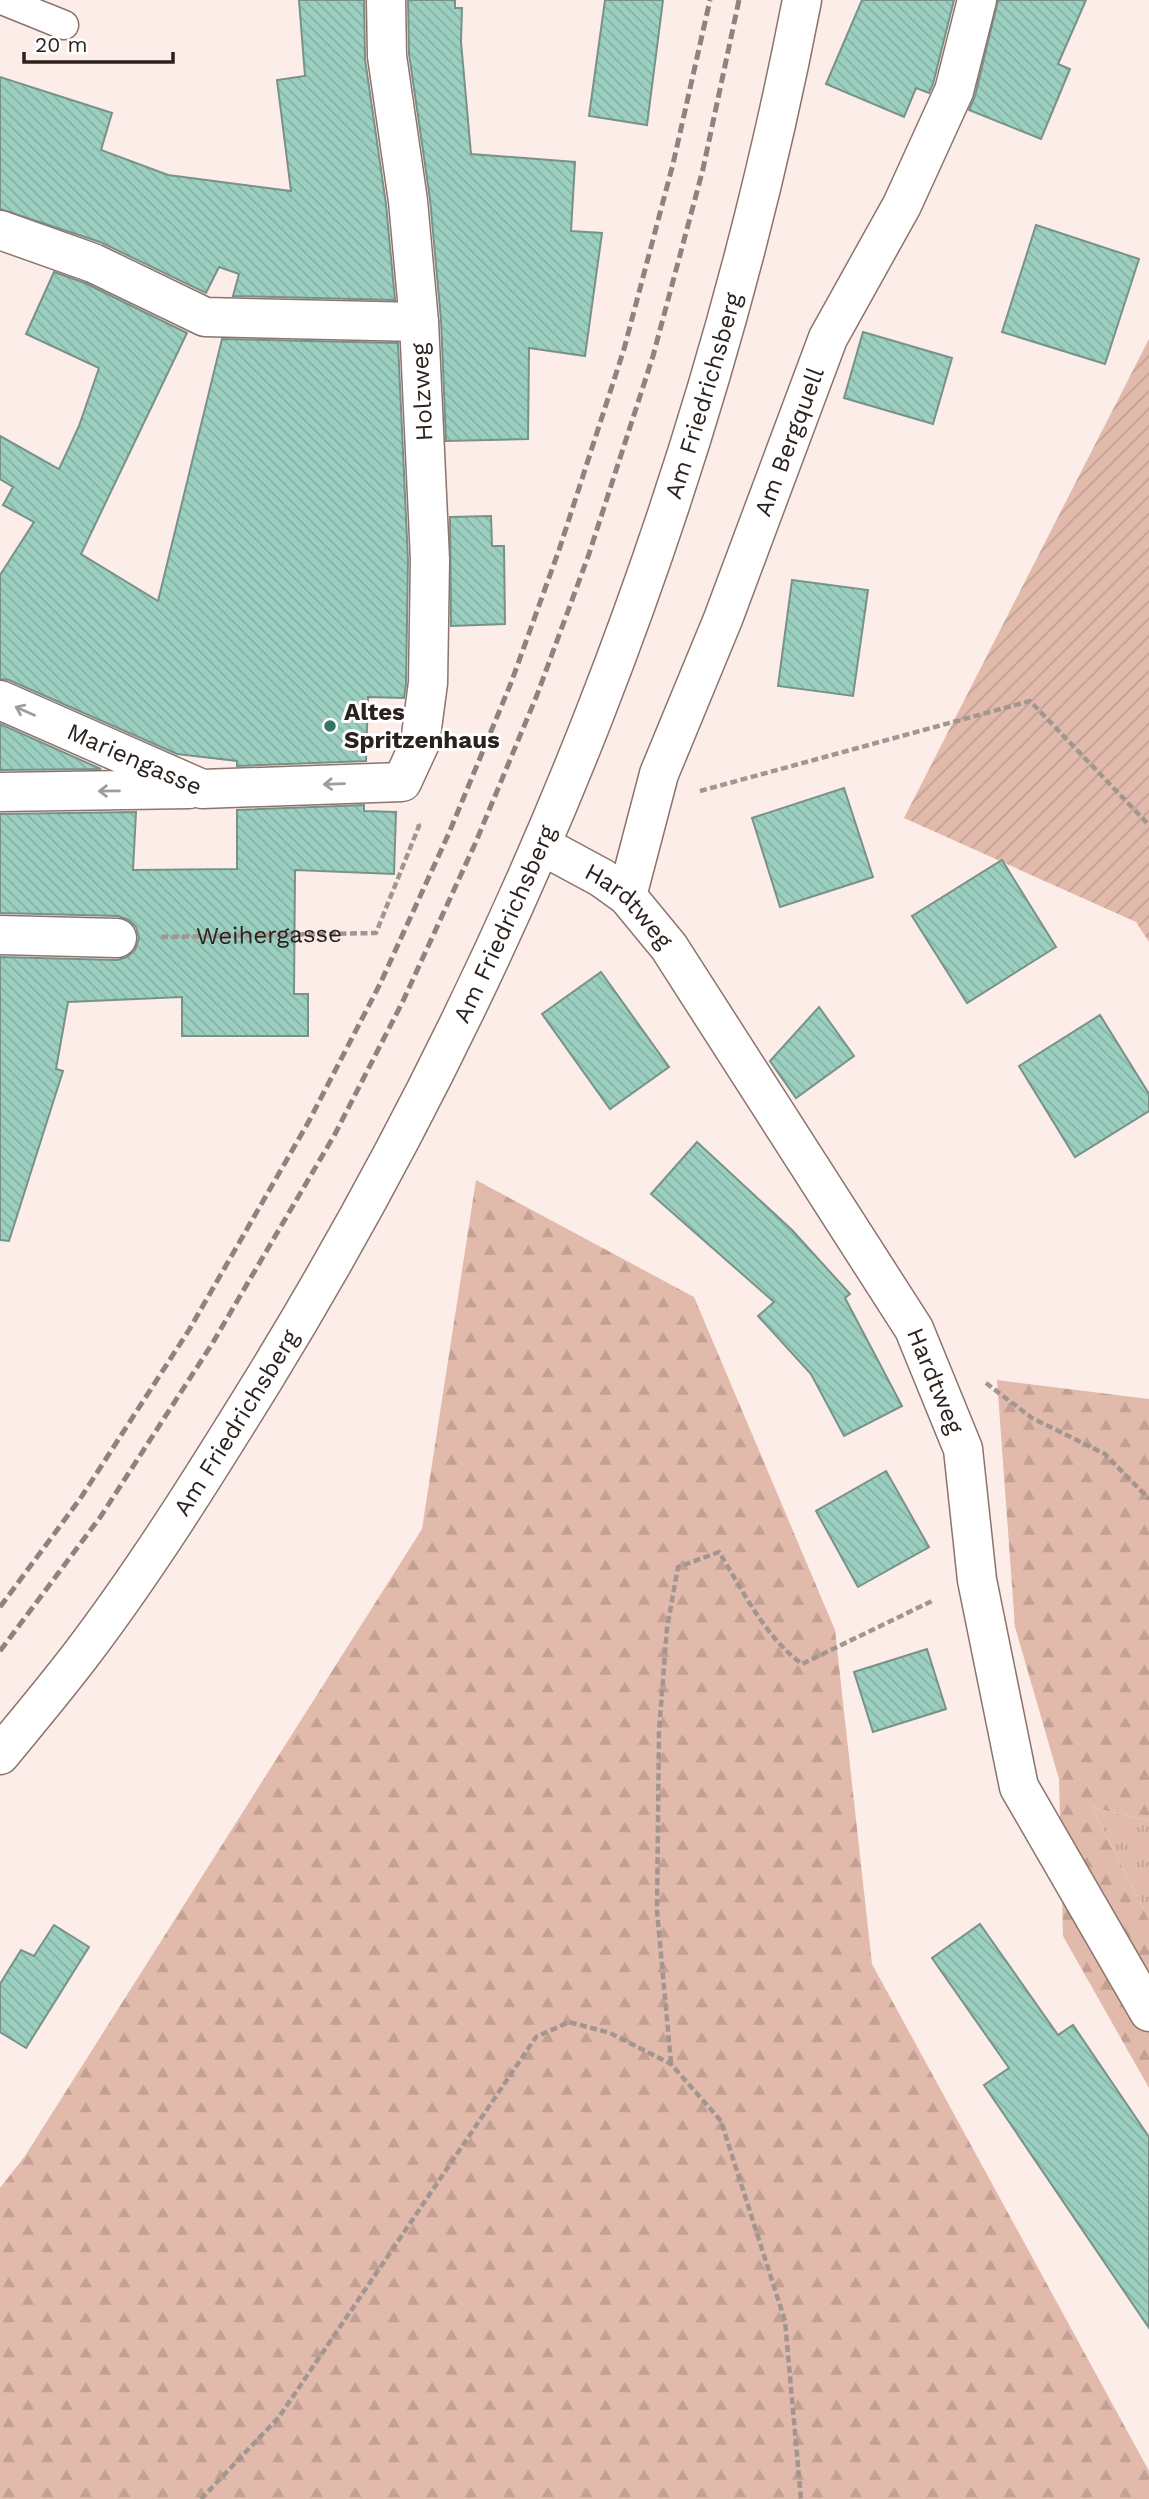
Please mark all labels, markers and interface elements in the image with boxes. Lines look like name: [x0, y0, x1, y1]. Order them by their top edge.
scale bar: [24, 21, 173, 65]
text: 20 m: [35, 32, 87, 57]
street label: Am Friedrichsberg: [659, 289, 747, 502]
street label: Holzweg: [405, 342, 439, 442]
street label: Am Bergquell: [749, 363, 830, 520]
place label: Altes Spritzenhaus: [344, 698, 500, 754]
one-way arrow: [15, 704, 36, 717]
street label: Mariengasse: [63, 717, 206, 801]
marker: Altes Spritzenhaus: [322, 718, 338, 734]
one-way arrow: [323, 778, 346, 791]
one-way arrow: [98, 784, 121, 797]
street label: Am Friedrichsberg: [447, 821, 562, 1027]
street label: Hardtweg: [580, 857, 679, 954]
street label: Weihergasse: [196, 920, 342, 950]
street label: Hardtweg: [901, 1324, 969, 1438]
street label: Am Friedrichsberg: [168, 1325, 305, 1521]

